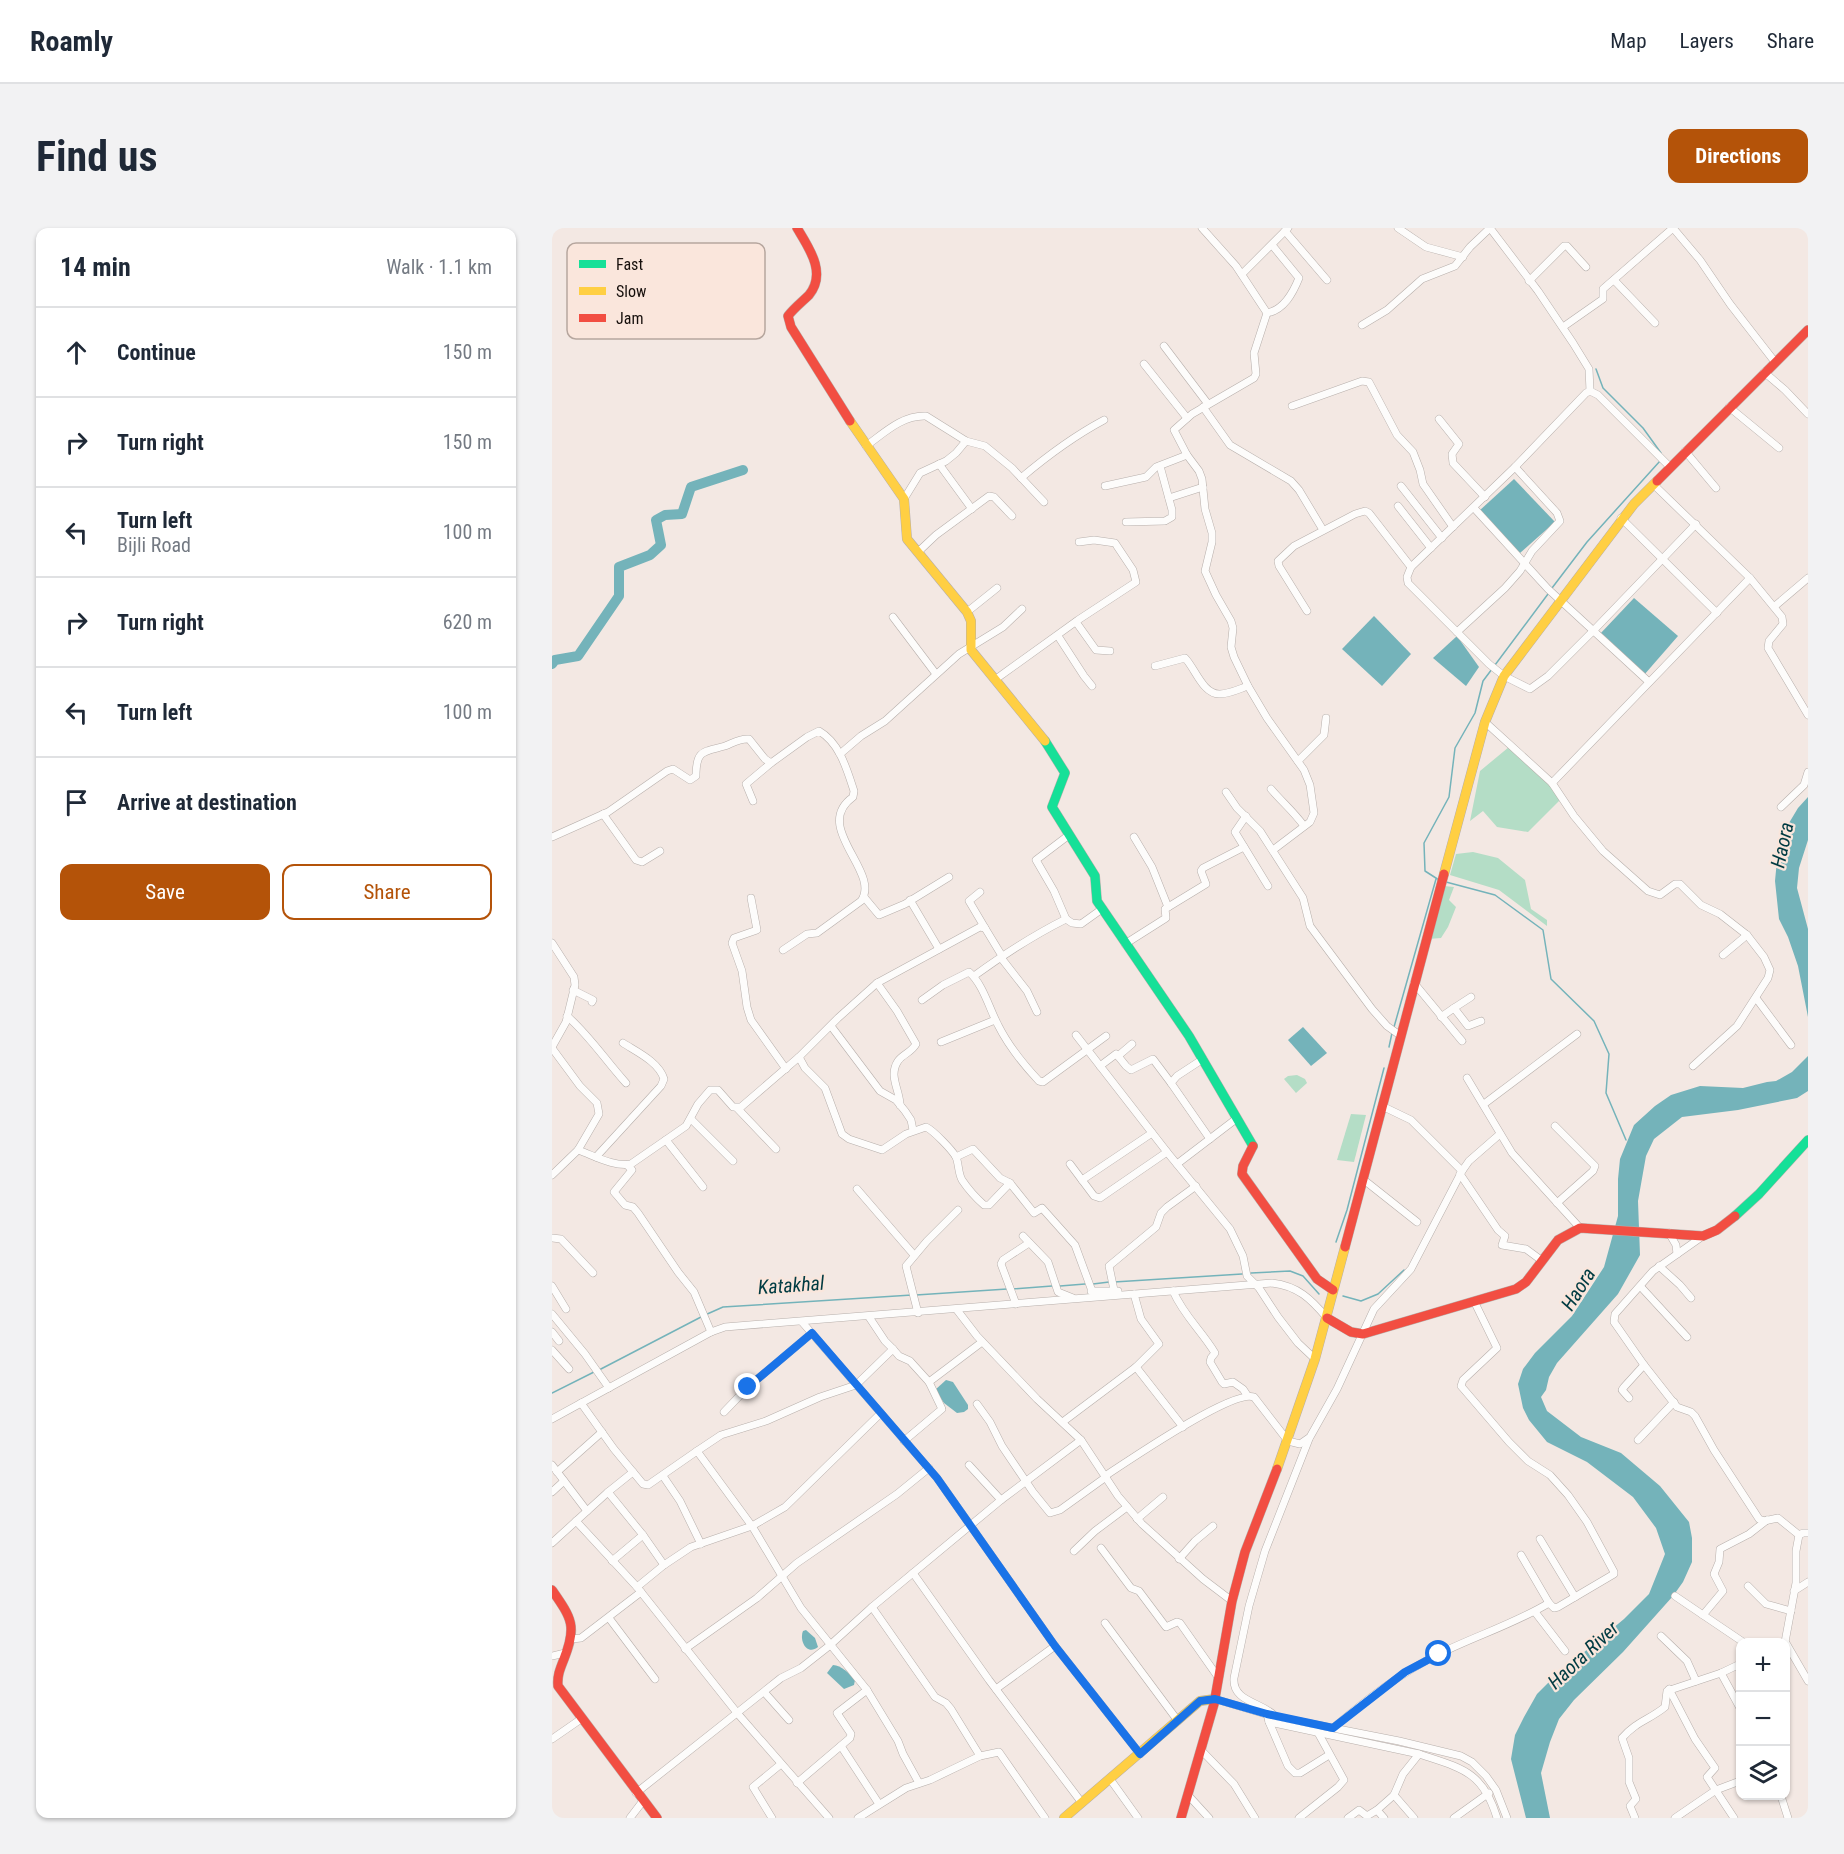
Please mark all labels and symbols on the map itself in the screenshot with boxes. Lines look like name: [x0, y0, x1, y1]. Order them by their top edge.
legend: [567, 243, 765, 339]
text: Fast: [616, 255, 643, 274]
text: Slow: [616, 282, 646, 301]
text: Jam: [616, 309, 643, 328]
water label: Haora: [1765, 820, 1799, 870]
water label: Haora: [1556, 1263, 1600, 1315]
water label: Katakhal: [757, 1271, 826, 1299]
route end: [734, 1373, 760, 1399]
water label: Haora River: [1543, 1615, 1624, 1694]
route start: [1425, 1640, 1451, 1666]

